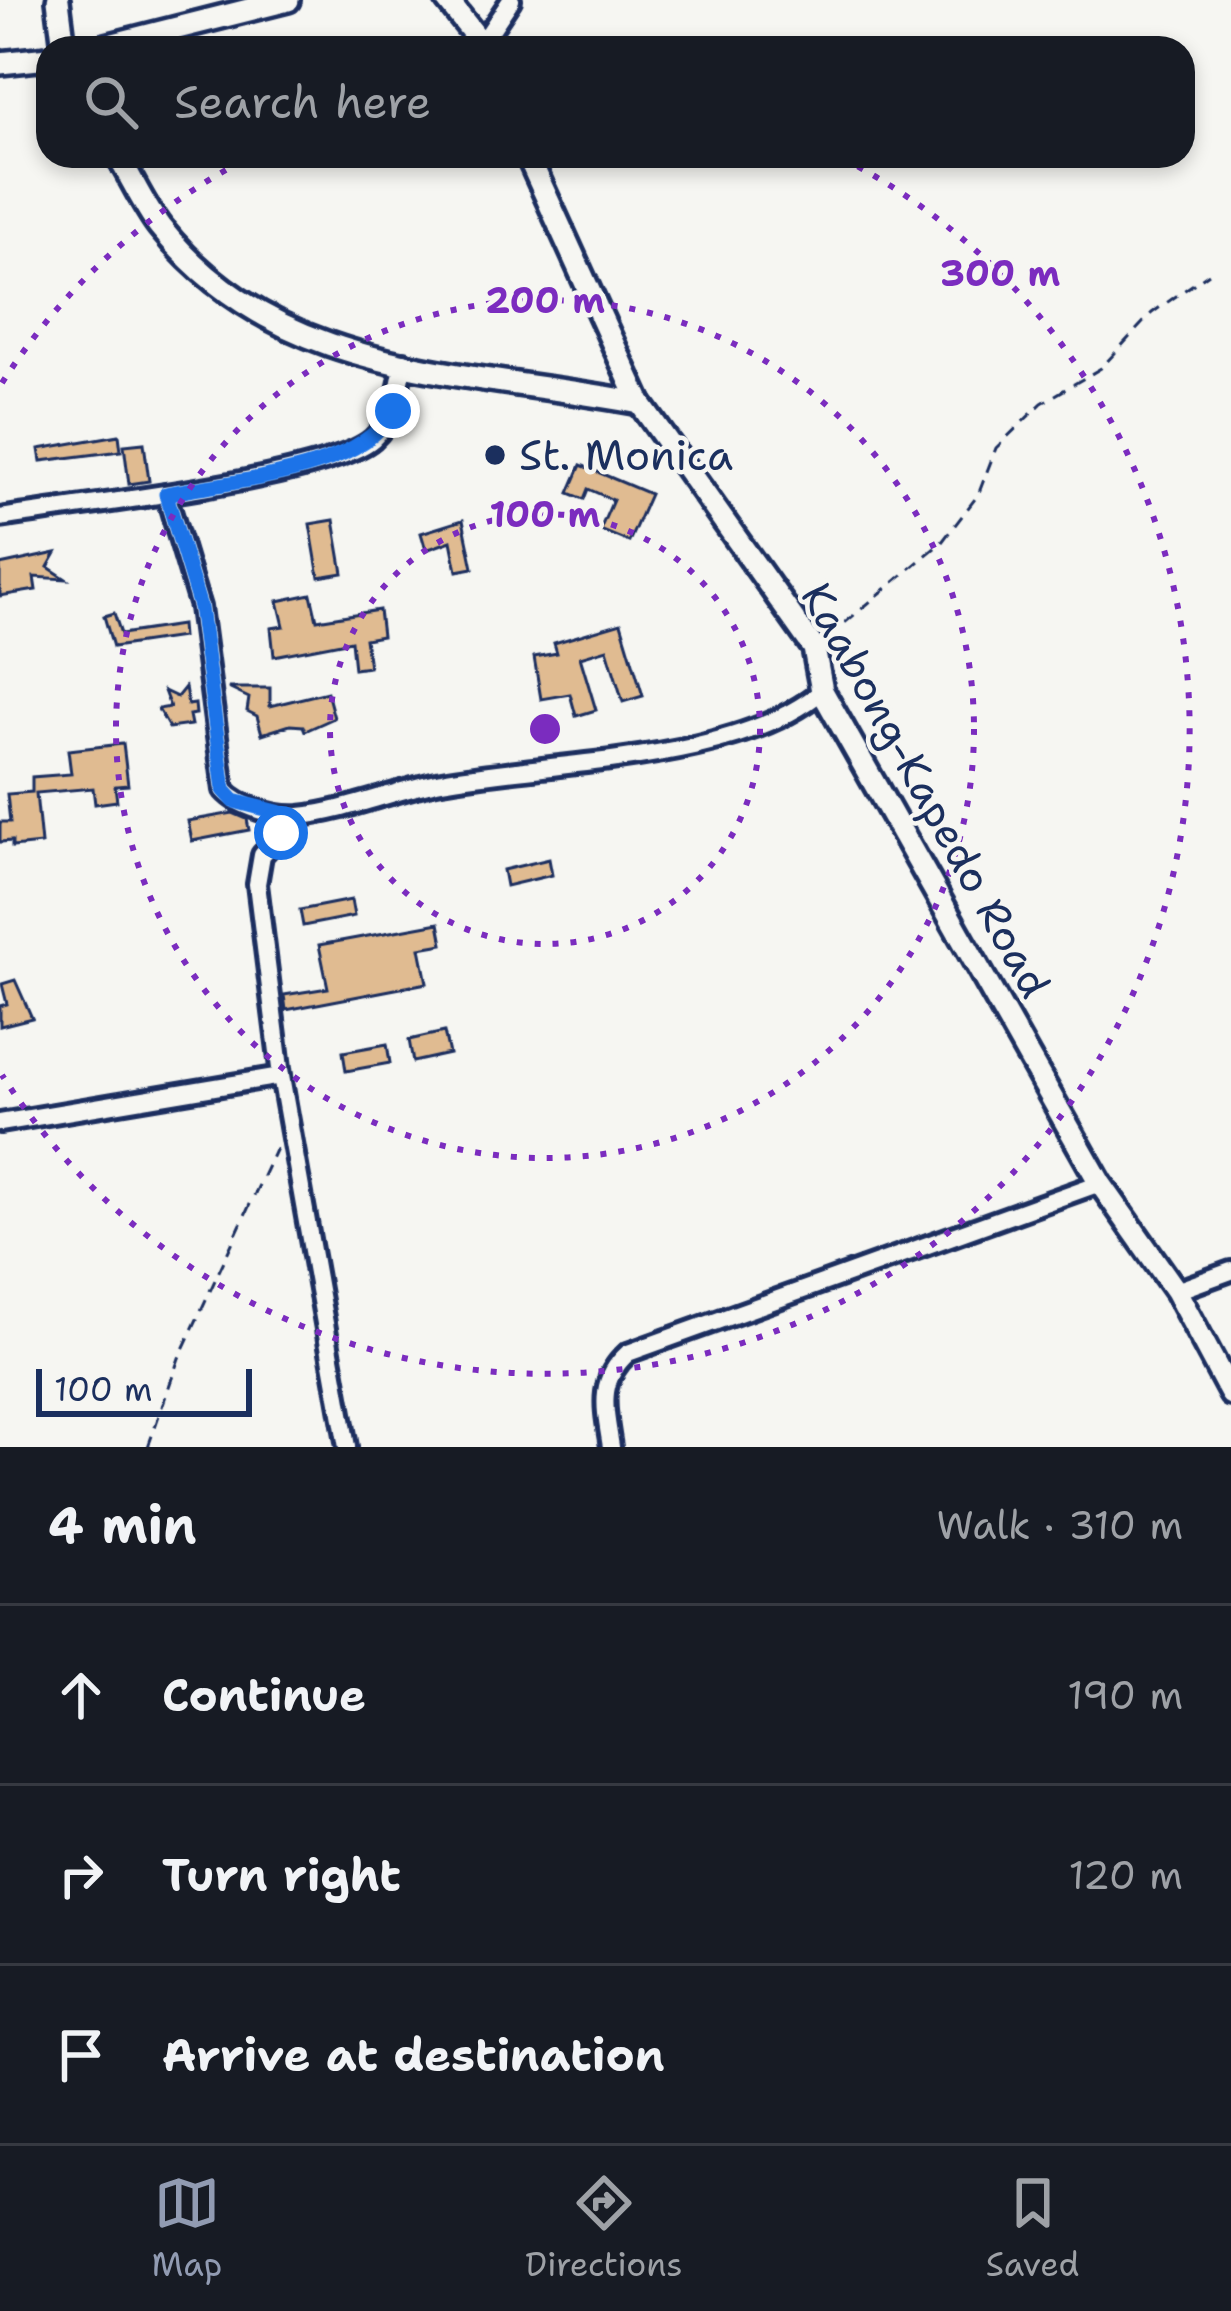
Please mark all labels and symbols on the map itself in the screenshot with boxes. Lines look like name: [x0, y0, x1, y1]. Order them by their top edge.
text: 300 m: [940, 249, 1060, 298]
text: 200 m: [485, 276, 605, 325]
route end: [366, 384, 420, 438]
place label: St. Monica: [519, 427, 733, 483]
marker: St. Monica: [482, 442, 508, 468]
text: 100 m: [490, 490, 601, 539]
street label: Kaabong-Kapedo Road: [789, 573, 1063, 1007]
centre of rings: [524, 708, 566, 750]
route start: [254, 806, 308, 860]
scale bar: [36, 1363, 252, 1416]

